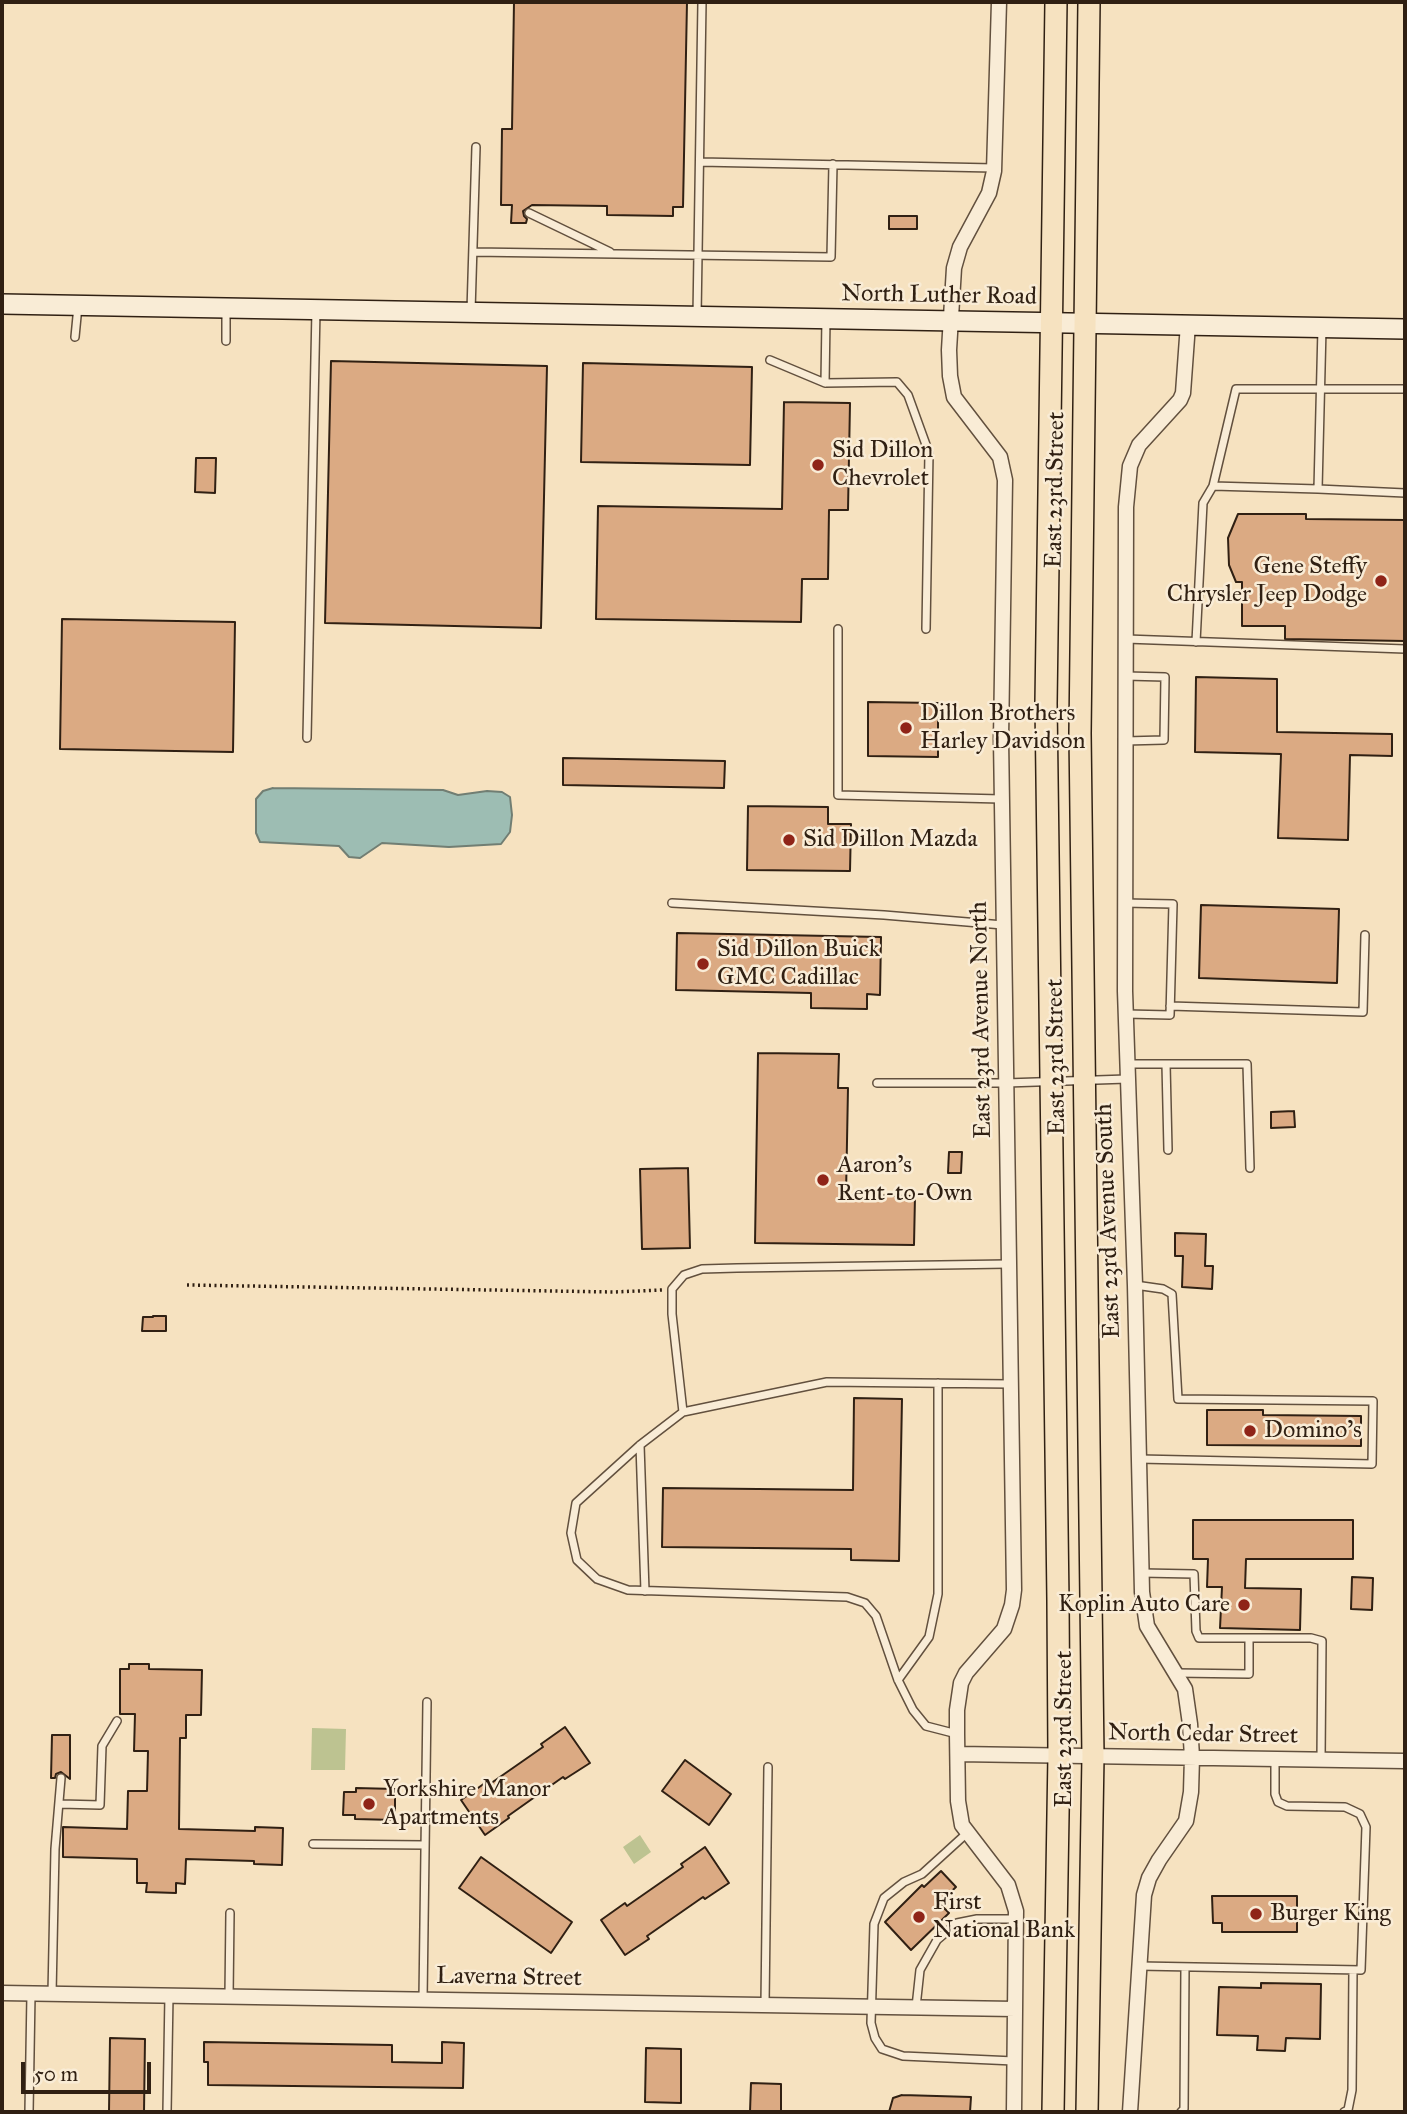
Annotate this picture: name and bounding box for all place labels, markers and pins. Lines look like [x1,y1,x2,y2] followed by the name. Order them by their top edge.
[832,437,933,493] place label: Sid Dillon Chevrolet
[810,457,826,473] marker: Sid Dillon Chevrolet
[1167,553,1367,609] place label: Gene Steffy Chrysler Jeep Dodge
[1373,573,1389,589] marker: Gene Steffy Chrysler Jeep Dodge
[920,700,1085,756] place label: Dillon Brothers Harley Davidson
[898,720,914,736] marker: Dillon Brothers Harley Davidson
[803,826,978,854] place label: Sid Dillon Mazda
[781,832,797,848] marker: Sid Dillon Mazda
[717,936,880,992] place label: Sid Dillon Buick GMC Cadillac
[695,956,711,972] marker: Sid Dillon Buick GMC Cadillac
[837,1152,973,1208] place label: Aaron's Rent-to-Own
[815,1172,831,1188] marker: Aaron's Rent-to-Own
[1264,1417,1362,1445] place label: Domino's
[1242,1423,1258,1439] marker: Domino's
[1058,1591,1230,1619] place label: Koplin Auto Care
[1236,1597,1252,1613] marker: Koplin Auto Care
[383,1776,550,1832] place label: Yorkshire Manor Apartments
[361,1796,377,1812] marker: Yorkshire Manor Apartments
[933,1889,1075,1945] place label: First National Bank
[1270,1900,1391,1928] place label: Burger King
[1248,1906,1264,1922] marker: Burger King
[911,1909,927,1925] marker: First National Bank

